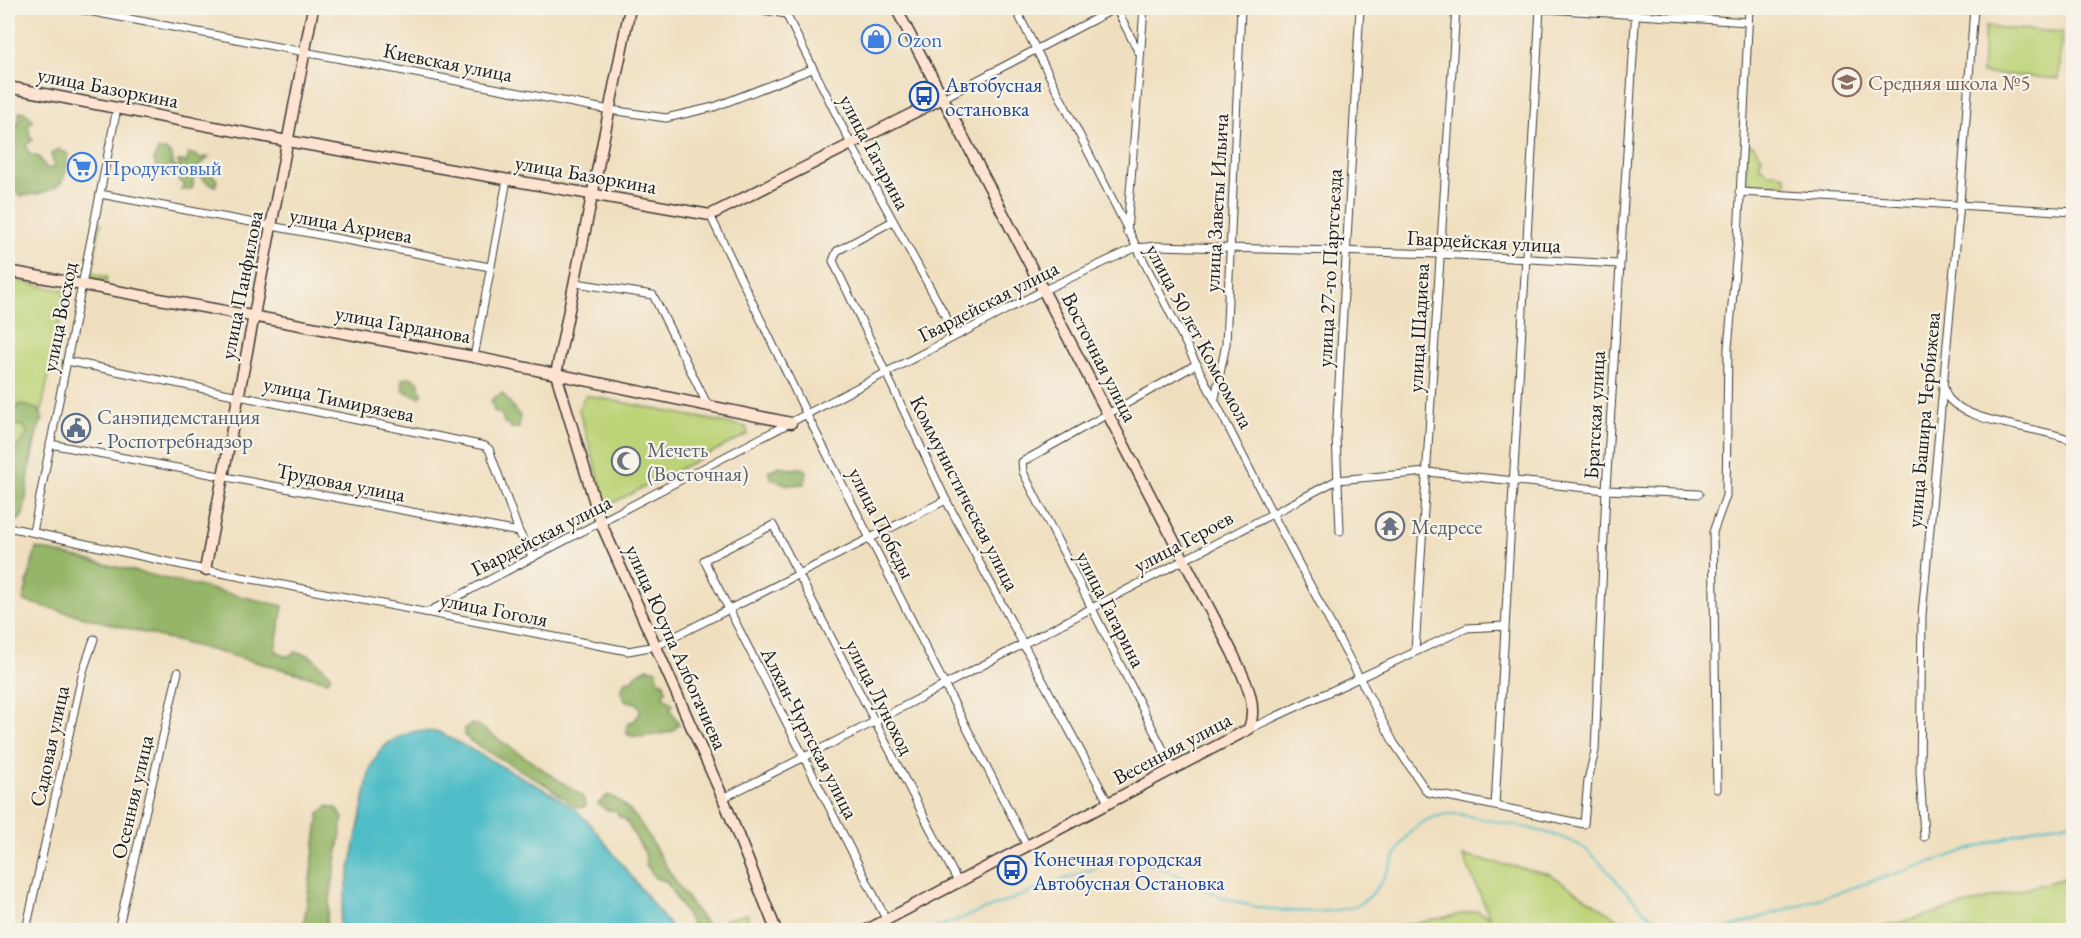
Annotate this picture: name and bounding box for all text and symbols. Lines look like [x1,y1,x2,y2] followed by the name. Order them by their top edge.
[860,23,892,55] shop icon: Ozon
[897,26,942,53] place label: Ozon
[381,36,515,88] street label: Киевская улица
[35,60,182,114] street label: улица Базоркина
[1831,66,1863,98] school or university icon: Средняя школа №5
[1868,69,2030,96] place label: Средняя школа №5
[944,71,1042,122] place label: Автобусная остановка
[908,80,940,112] bus stop icon: Автобусная остановка
[833,89,917,215] street label: улица Гагарина
[1198,112,1234,293] street label: улица Заветы Ильича
[513,148,660,200] street label: улица Базоркина
[66,151,98,183] supermarket icon: Продуктовый
[103,154,222,181] place label: Продуктовый
[1310,167,1348,368] street label: улица 27-го Партсъезда
[287,201,415,249] street label: улица Ахриева
[213,208,269,362] street label: улица Панфилова
[1406,223,1562,259] street label: Гвардейская улица
[1140,239,1260,433] street label: улица 50 лет Комсомола
[913,254,1063,348] street label: Гвардейская улица
[35,259,83,375] street label: улица Восход
[1401,262,1435,393] street label: улица Шадиева
[1056,288,1144,427] street label: Восточная улица
[333,299,473,349] street label: улица Гарданова
[1900,310,1946,529] street label: улица Башира Чербижева
[1577,349,1611,480] street label: Братская улица
[261,370,418,428] street label: улица Тимирязева
[904,391,1026,596] street label: Коммунистическая улица
[97,403,260,454] place label: Санэпидемстанция - Роспотребнадзор
[60,412,92,444] public building icon: Санэпидемстанция - Роспотребнадзор
[647,436,749,487] place label: Мечеть (Восточная)
[610,445,642,477] mosque icon: Мечеть (Восточная)
[274,456,408,508] street label: Трудовая улица
[842,463,922,583] street label: улица Победы
[466,488,616,582] street label: Гвардейская улица
[1129,504,1237,578] street label: улица Героев
[1374,510,1406,542] temple icon: Медресе
[1411,513,1482,540] place label: Медресе
[620,540,735,754] street label: улица Юсупа Албогачиева
[1070,546,1152,672] street label: улица Гагарина
[438,585,550,633] street label: улица Гоголя
[839,635,921,760] street label: улица Луноход
[755,642,865,824] street label: Алхан-Чуртская улица
[23,682,75,809] street label: Садовая улица
[1108,705,1237,791] street label: Весенняя улица
[105,732,159,862] street label: Осенняя улица
[1032,845,1225,896] place label: Конечная городская Автобусная Остановка
[996,854,1028,886] bus stop icon: Конечная городская Автобусная Остановка

